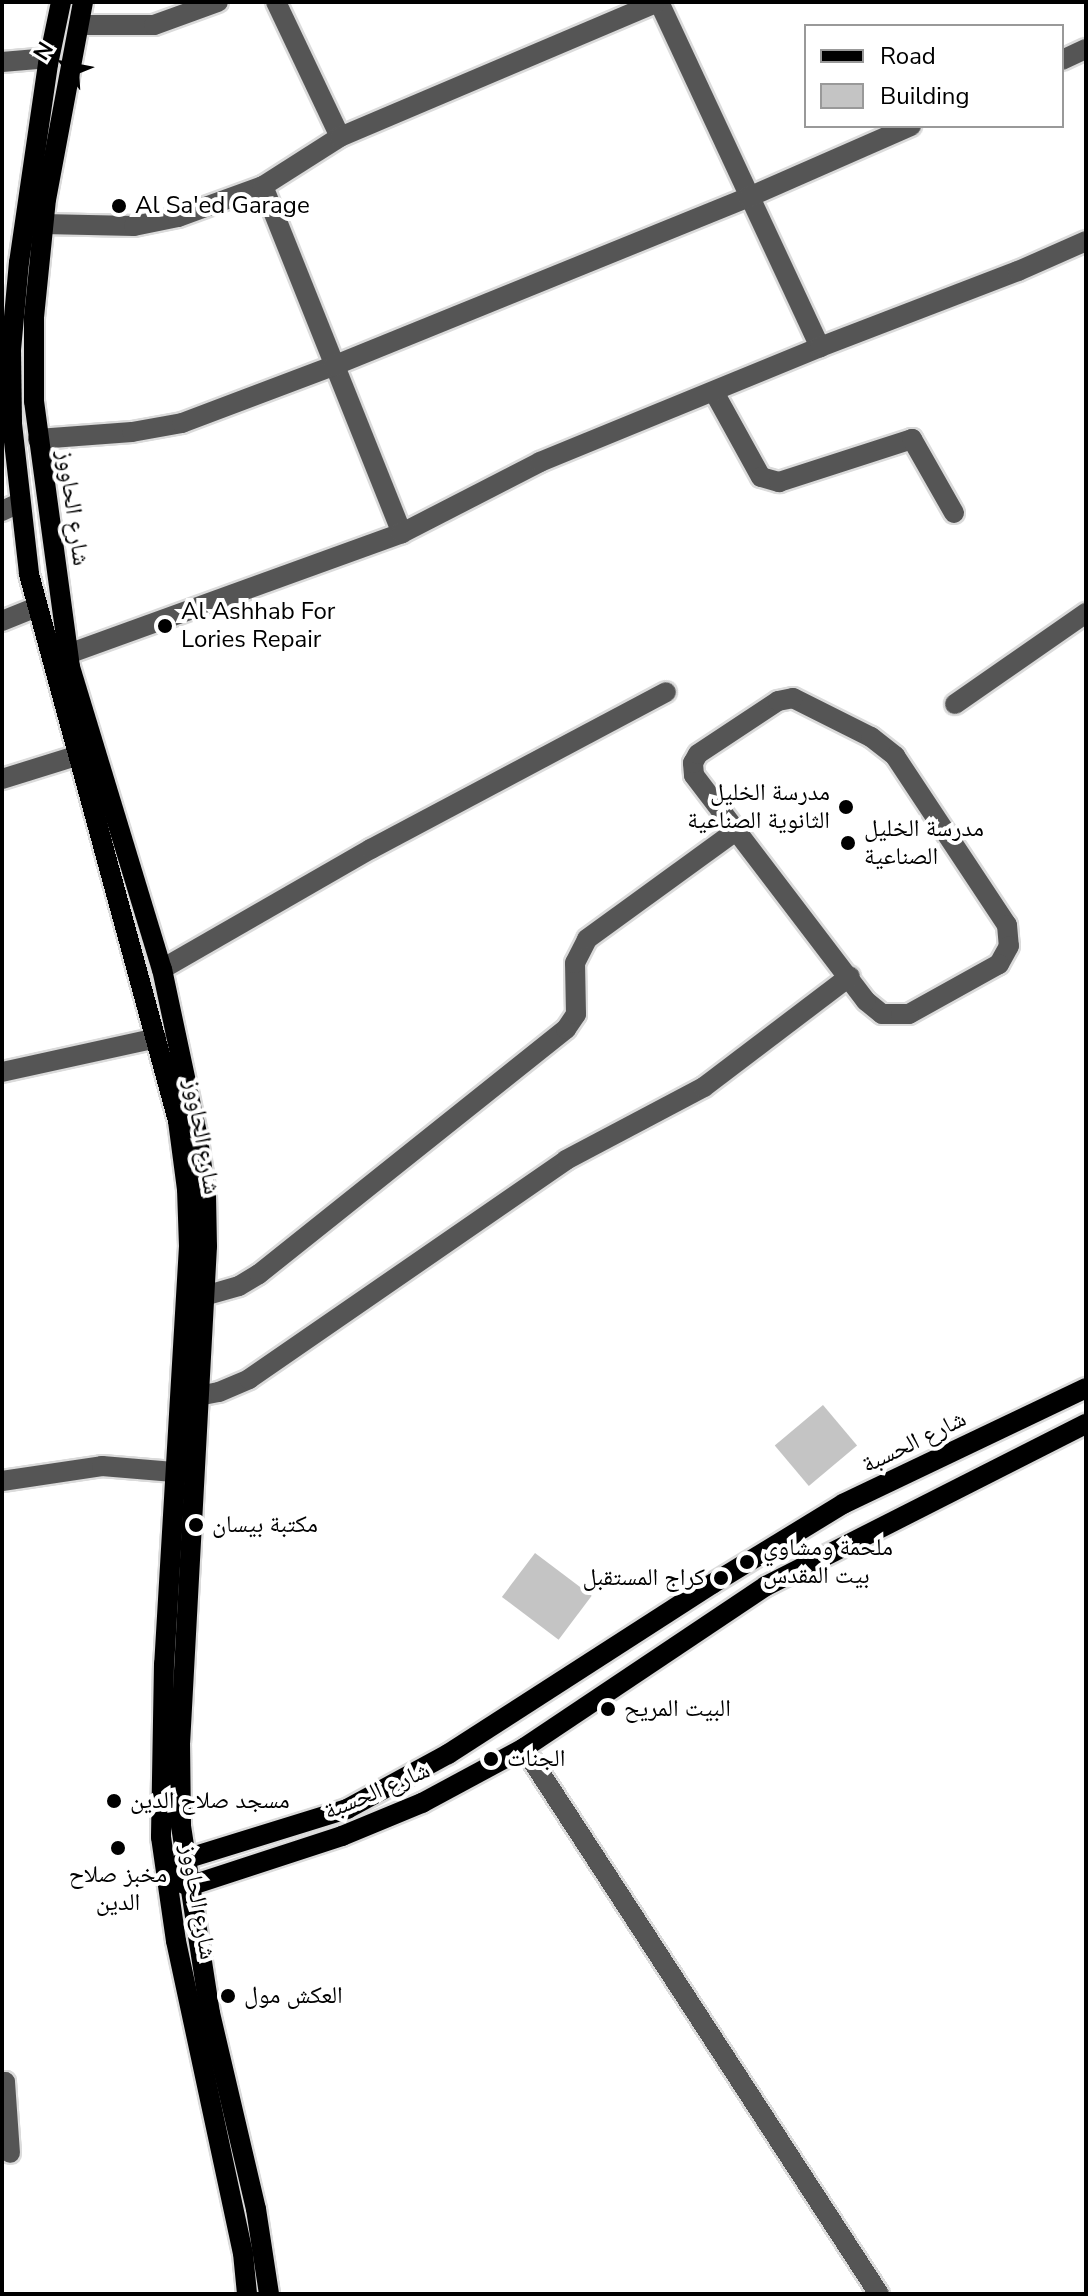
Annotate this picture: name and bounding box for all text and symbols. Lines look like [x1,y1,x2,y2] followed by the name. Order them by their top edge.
[24,24,104,104] north arrow
[804,24,1064,128] legend
[27,36,61,66] text: N
[880,40,936,72] text: Road
[880,80,970,112] text: Building
[135,192,310,220] place label: Al Sa'ed Garage
[110,197,128,215] marker: Al Sa'ed Garage
[51,448,95,568] street label: شارع الحاووز
[181,598,335,654] place label: Al Ashhab For Lories Repair
[156,617,174,635] marker: Al Ashhab For Lories Repair
[687,779,830,835] place label: مدرسة الخليل الثانوية الصناعية
[837,798,855,816] marker: مدرسة الخليل الثانوية الصناعية
[864,815,984,871] place label: مدرسة الخليل الصناعية
[839,834,857,852] marker: مدرسة الخليل الصناعية
[178,1077,226,1197] street label: شارع الحاووز
[857,1404,971,1480] street label: شارع الحسبة
[212,1511,318,1539] place label: مكتبة بيسان
[187,1516,205,1534] marker: مكتبة بيسان
[763,1534,893,1590] place label: ملحمة ومشاوي بيت المقدس
[738,1553,756,1571] marker: ملحمة ومشاوي بيت المقدس
[582,1564,705,1592] place label: كراج المستقبل
[712,1569,730,1587] marker: كراج المستقبل
[624,1695,731,1723] place label: البيت المريح
[599,1700,617,1718] marker: البيت المريح
[507,1745,565,1773] place label: الجنات
[482,1750,500,1768] marker: الجنات
[320,1756,434,1826] street label: شارع الحسبة
[130,1787,290,1815] place label: مسجد صلاح الدين
[105,1792,123,1810] marker: مسجد صلاح الدين
[109,1839,127,1857] marker: مخبز صلاح الدين
[174,1842,222,1962] street label: شارع الحاووز
[69,1861,167,1917] place label: مخبز صلاح الدين
[244,1982,343,2010] place label: العكش مول
[219,1987,237,2005] marker: العكش مول

